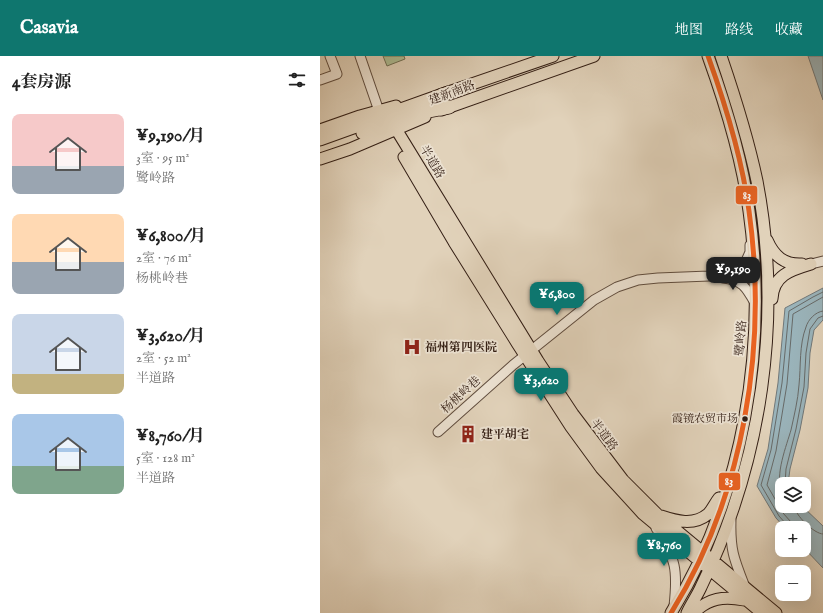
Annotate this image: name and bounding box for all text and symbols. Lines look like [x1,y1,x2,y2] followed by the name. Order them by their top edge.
[20,16,78,40] text: Casavia
[675,21,703,39] text: 地图
[725,21,753,39] text: 路线
[775,21,803,39] text: 收藏
[286,69,308,91] icon: filters
[12,72,71,93] text: 4套房源
[427,77,477,109] street label: 建新南路
[136,126,205,147] text: ¥9,190/月
[44,130,92,178] icon: home
[416,143,448,181] street label: 半道路
[136,150,189,167] text: 3室 · 95 m²
[136,170,175,187] text: 鹭岭路
[735,185,758,205] line badge: 83
[743,189,751,203] text: 83
[136,226,206,247] text: ¥6,800/月
[44,230,92,278] icon: home
[136,250,192,267] text: 2室 · 76 m²
[700,257,766,291] pin: ¥9,190
[715,261,751,278] text: ¥9,190
[136,270,188,287] text: 杨桃岭巷
[524,282,590,316] pin: ¥6,800
[539,286,575,303] text: ¥6,800
[732,320,750,356] street label: 鹭岭路
[136,326,206,347] text: ¥3,620/月
[44,330,92,378] icon: home
[402,337,422,357] hospital icon: 福州第四医院
[425,340,497,355] place label: 福州第四医院
[136,350,191,367] text: 2室 · 52 m²
[508,368,574,402] pin: ¥3,620
[136,370,175,387] text: 半道路
[523,372,559,389] text: ¥3,620
[438,373,484,417] street label: 杨桃岭巷
[672,412,738,426] place label: 霞镜农贸市场
[740,414,750,424] marker: 霞镜农贸市场
[587,416,621,454] street label: 半道路
[458,424,478,444] building icon: 建平胡宅
[136,426,205,447] text: ¥8,760/月
[481,427,529,442] place label: 建平胡宅
[44,430,92,478] icon: home
[136,450,195,467] text: 5室 · 128 m²
[136,470,175,487] text: 半道路
[718,472,741,491] line badge: 83
[725,475,733,489] text: 83
[775,477,811,601] map controls
[775,477,811,513] button: layers
[775,521,811,557] button: +
[631,533,697,567] pin: ¥8,760
[646,537,682,554] text: ¥8,760
[775,565,811,601] button: −

